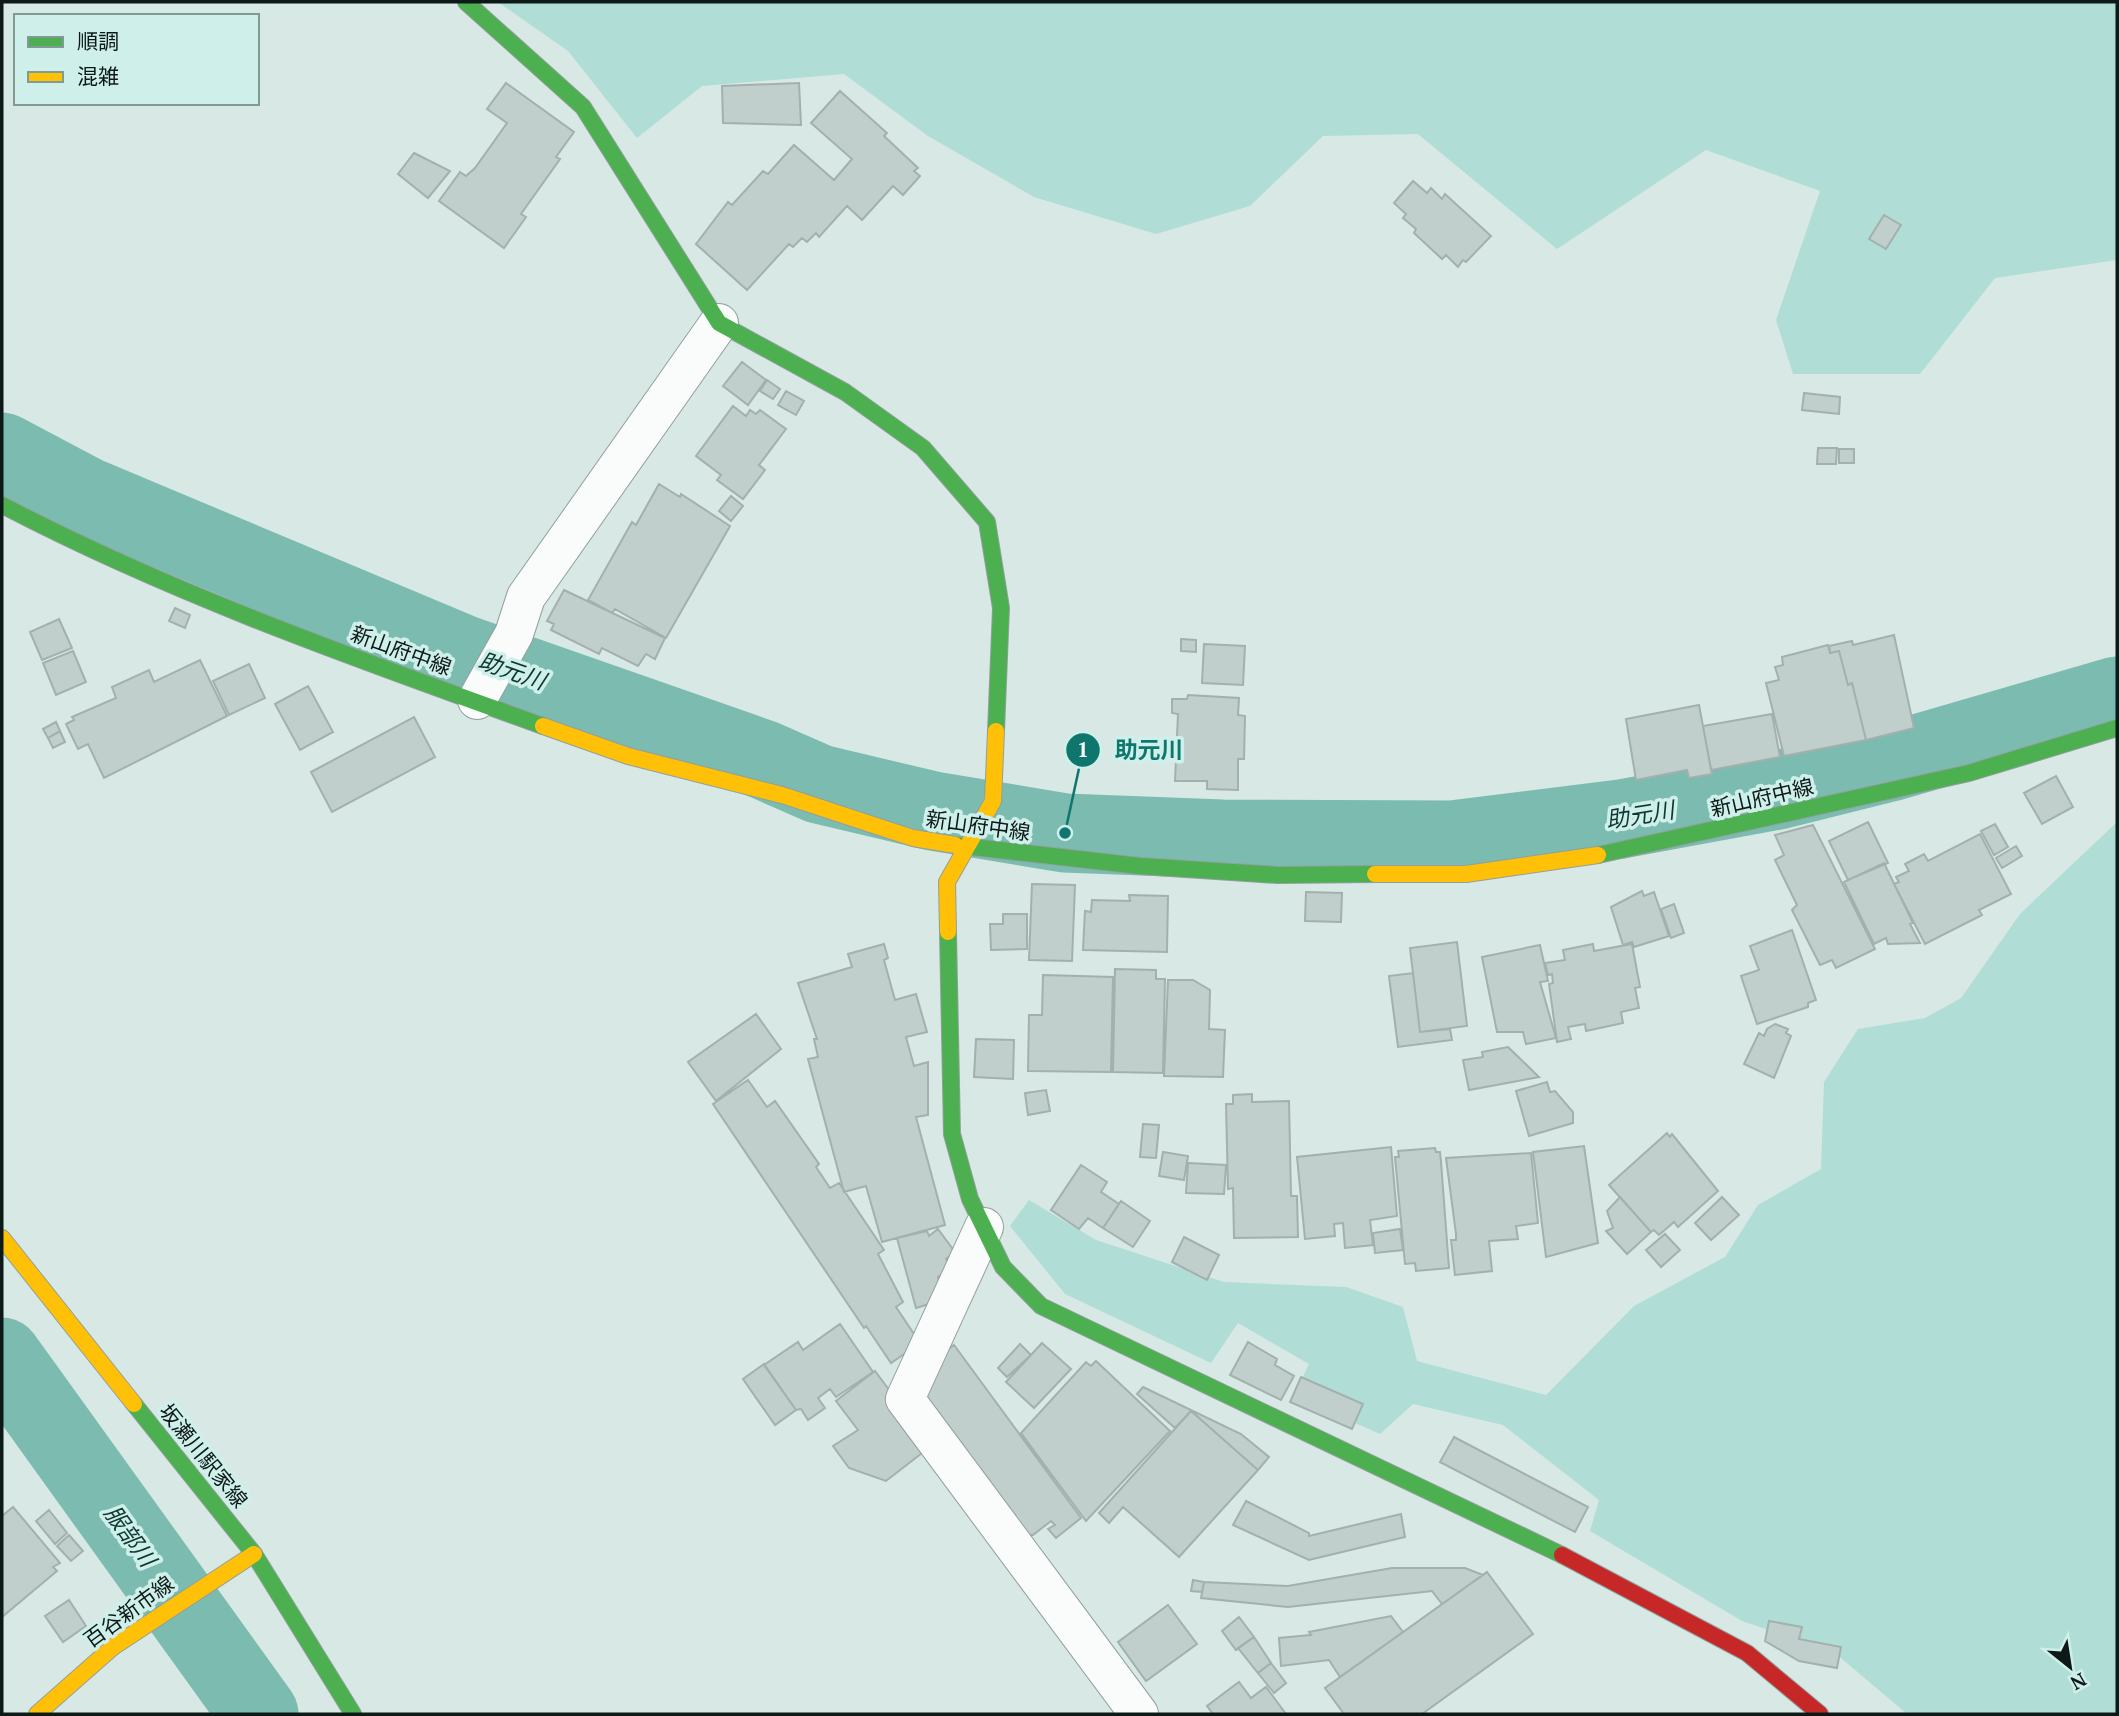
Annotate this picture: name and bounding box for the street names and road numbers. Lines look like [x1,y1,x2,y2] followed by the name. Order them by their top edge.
[347,619,455,681] street label: 新山府中線
[1707,772,1816,822] street label: 新山府中線
[924,804,1032,846] street label: 新山府中線
[153,1398,254,1513] street label: 坂瀬川駅家線
[78,1569,179,1653] street label: 百谷新市線

